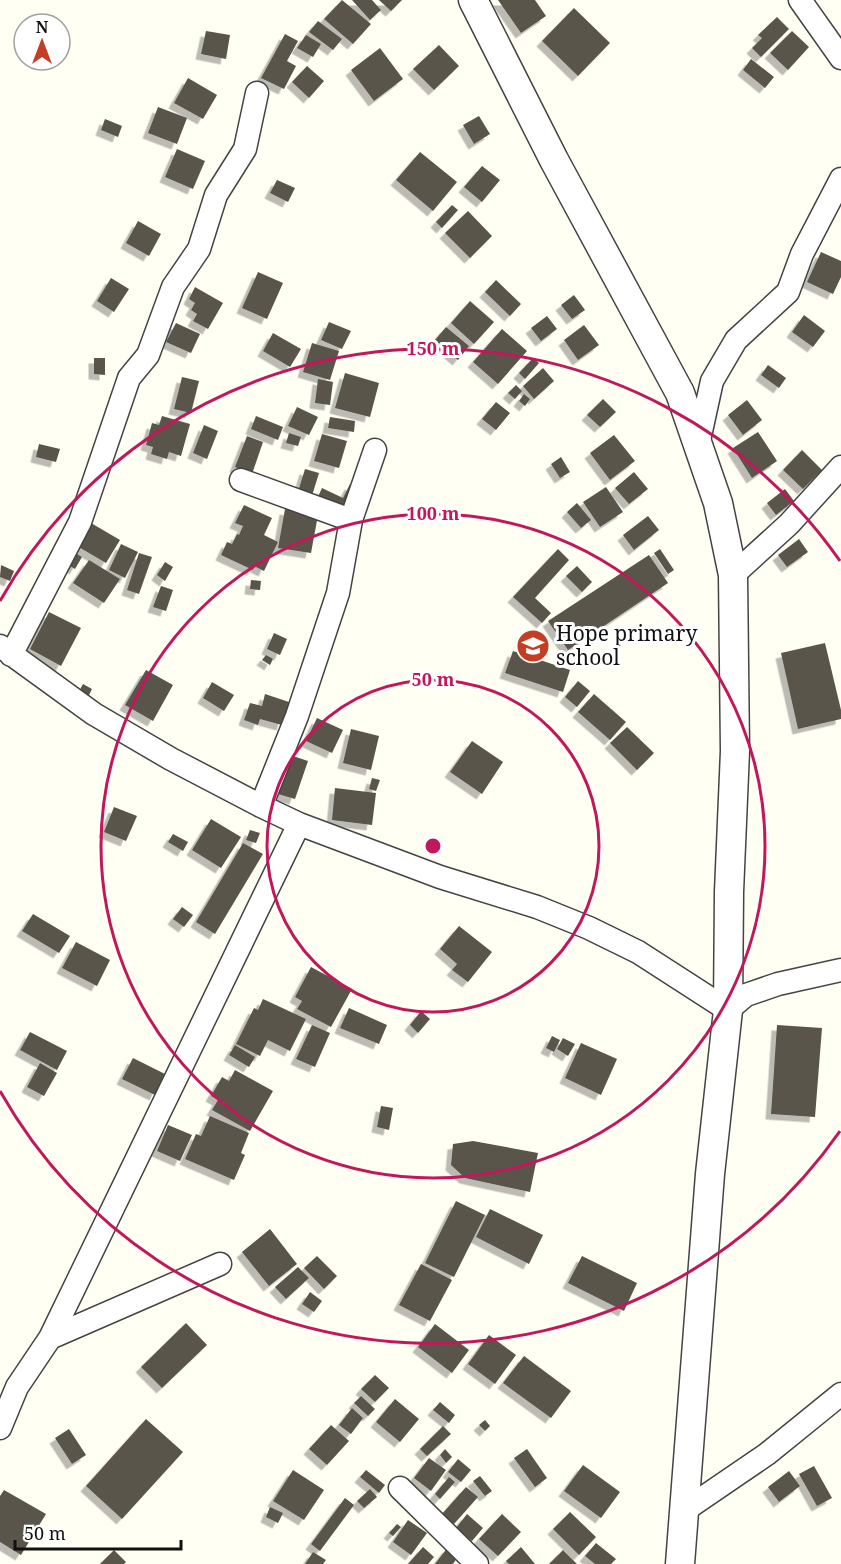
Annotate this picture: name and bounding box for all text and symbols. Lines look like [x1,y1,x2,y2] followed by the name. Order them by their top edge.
[12,12,72,72] north arrow
[36,16,49,38] text: N
[407,336,460,360] text: 150 m
[407,501,460,525] text: 100 m
[556,619,697,671] place label: Hope primary school
[515,628,551,664] school or university icon: Hope primary school
[412,667,455,691] text: 50 m
[423,836,443,856] centre of rings
[15,1513,182,1551] scale bar
[24,1521,66,1545] text: 50 m

